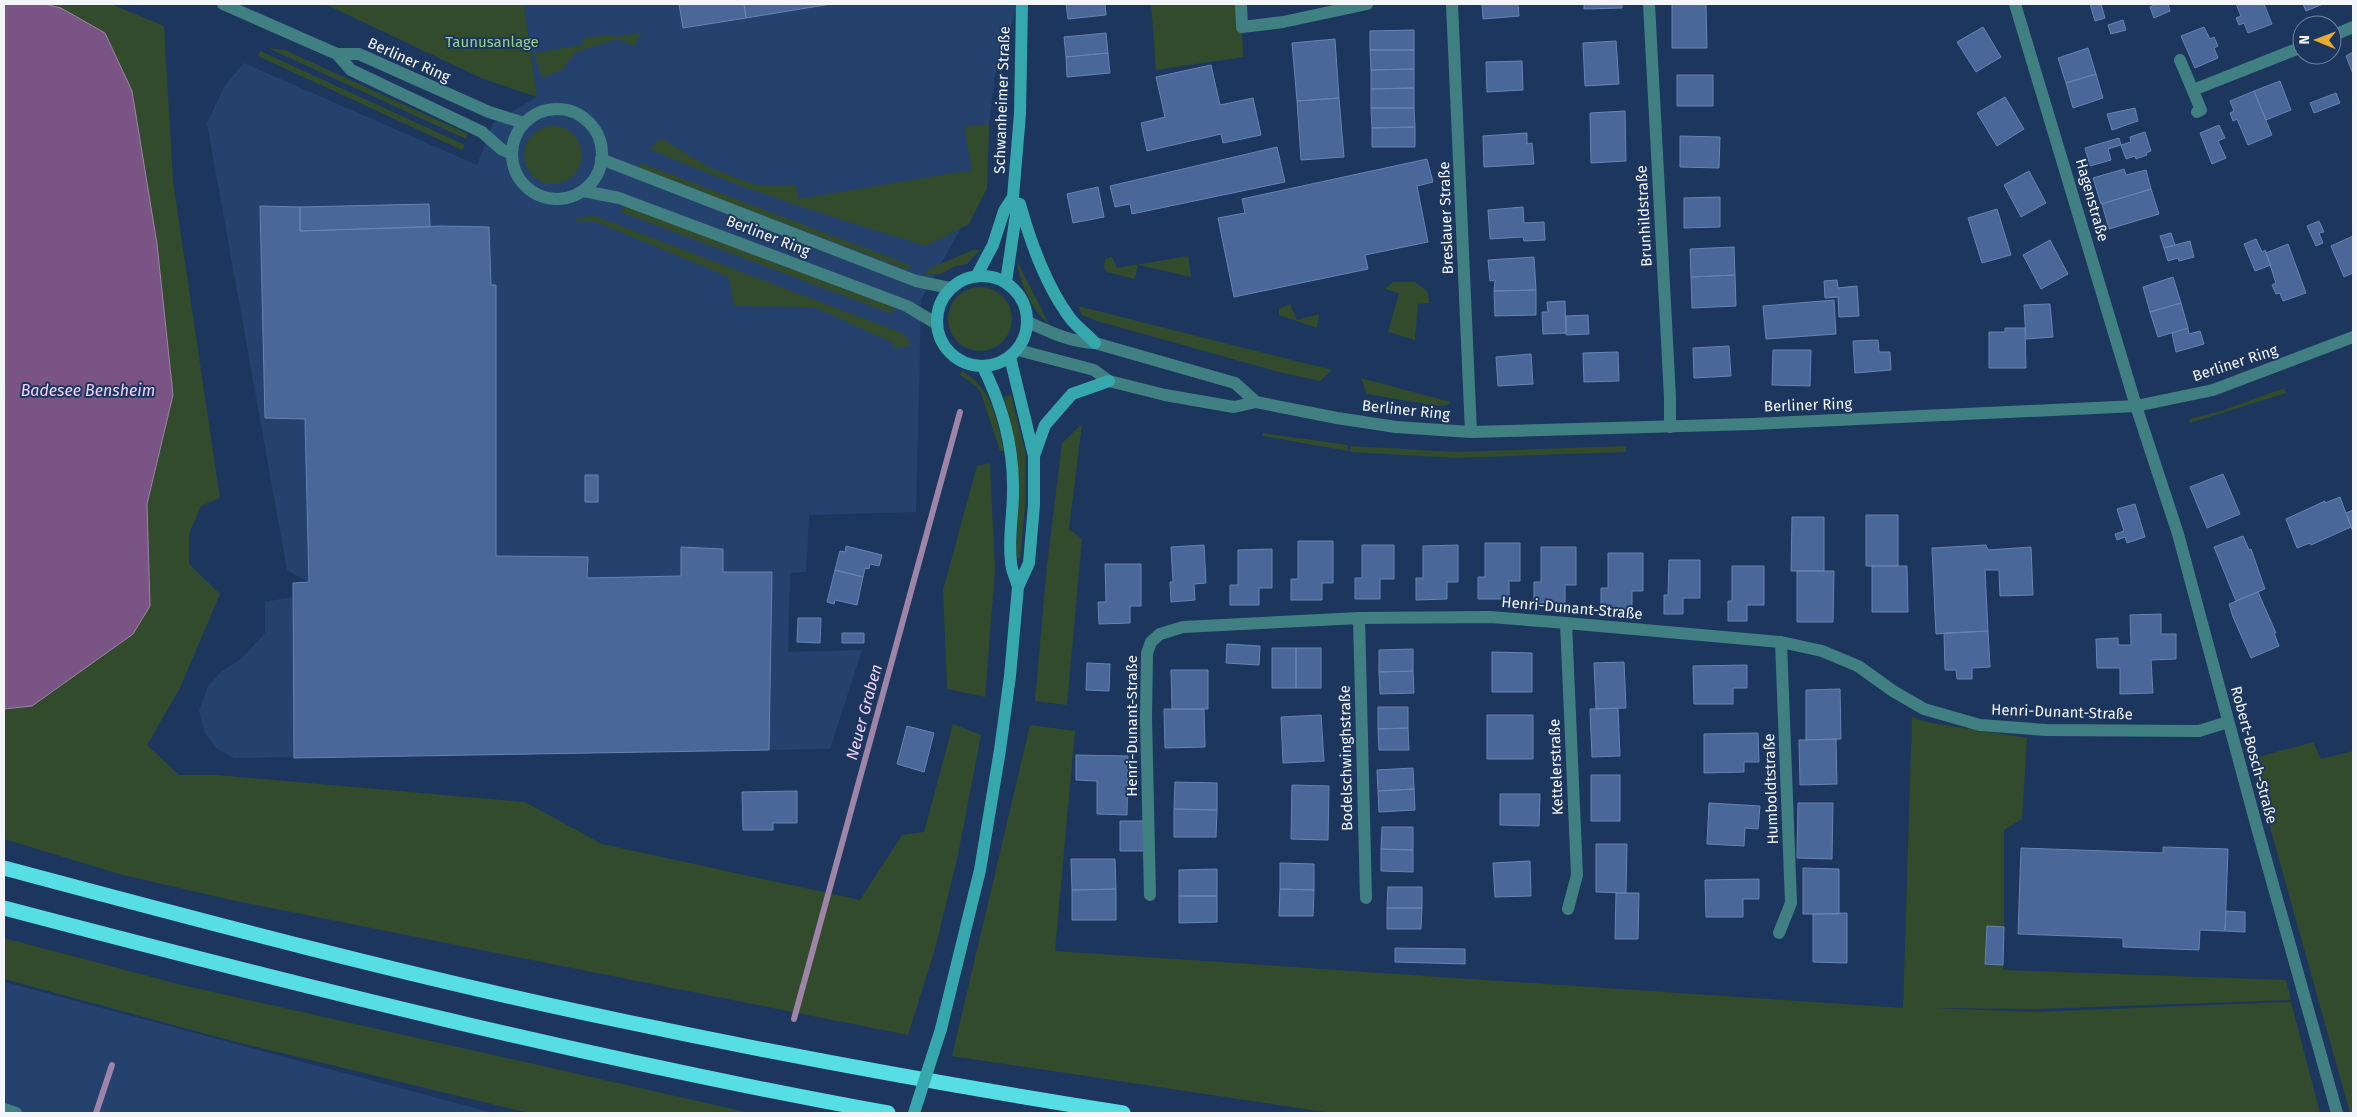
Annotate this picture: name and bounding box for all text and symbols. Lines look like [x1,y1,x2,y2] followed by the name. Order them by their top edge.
[2292,15,2342,65] north arrow
[990,26,1014,174] street label: Schwanheimer Straße
[445,33,539,51] park label: Taunusanlage
[365,34,453,86] street label: Berliner Ring
[2296,35,2313,45] text: N
[2072,156,2112,244] street label: Hagenstraße
[1435,161,1457,275] street label: Breslauer Straße
[1632,165,1656,267] street label: Brunhildstraße
[724,212,813,260] street label: Berliner Ring
[2190,341,2280,385] street label: Berliner Ring
[21,381,155,400] water label: Badesee Bensheim
[1764,394,1853,416] street label: Berliner Ring
[1361,396,1451,424] street label: Berliner Ring
[1501,593,1643,623] street label: Henri-Dunant-Straße
[1123,655,1141,797] street label: Henri-Dunant-Straße
[842,662,886,762] water label: Neuer Graben
[2227,684,2281,826] street label: Robert-Bosch-Straße
[1336,685,1356,831] street label: Bodelschwinghstraße
[1991,701,2133,723] street label: Henri-Dunant-Straße
[1545,718,1567,816] street label: Kettelerstraße
[1760,733,1782,845] street label: Humboldtstraße

